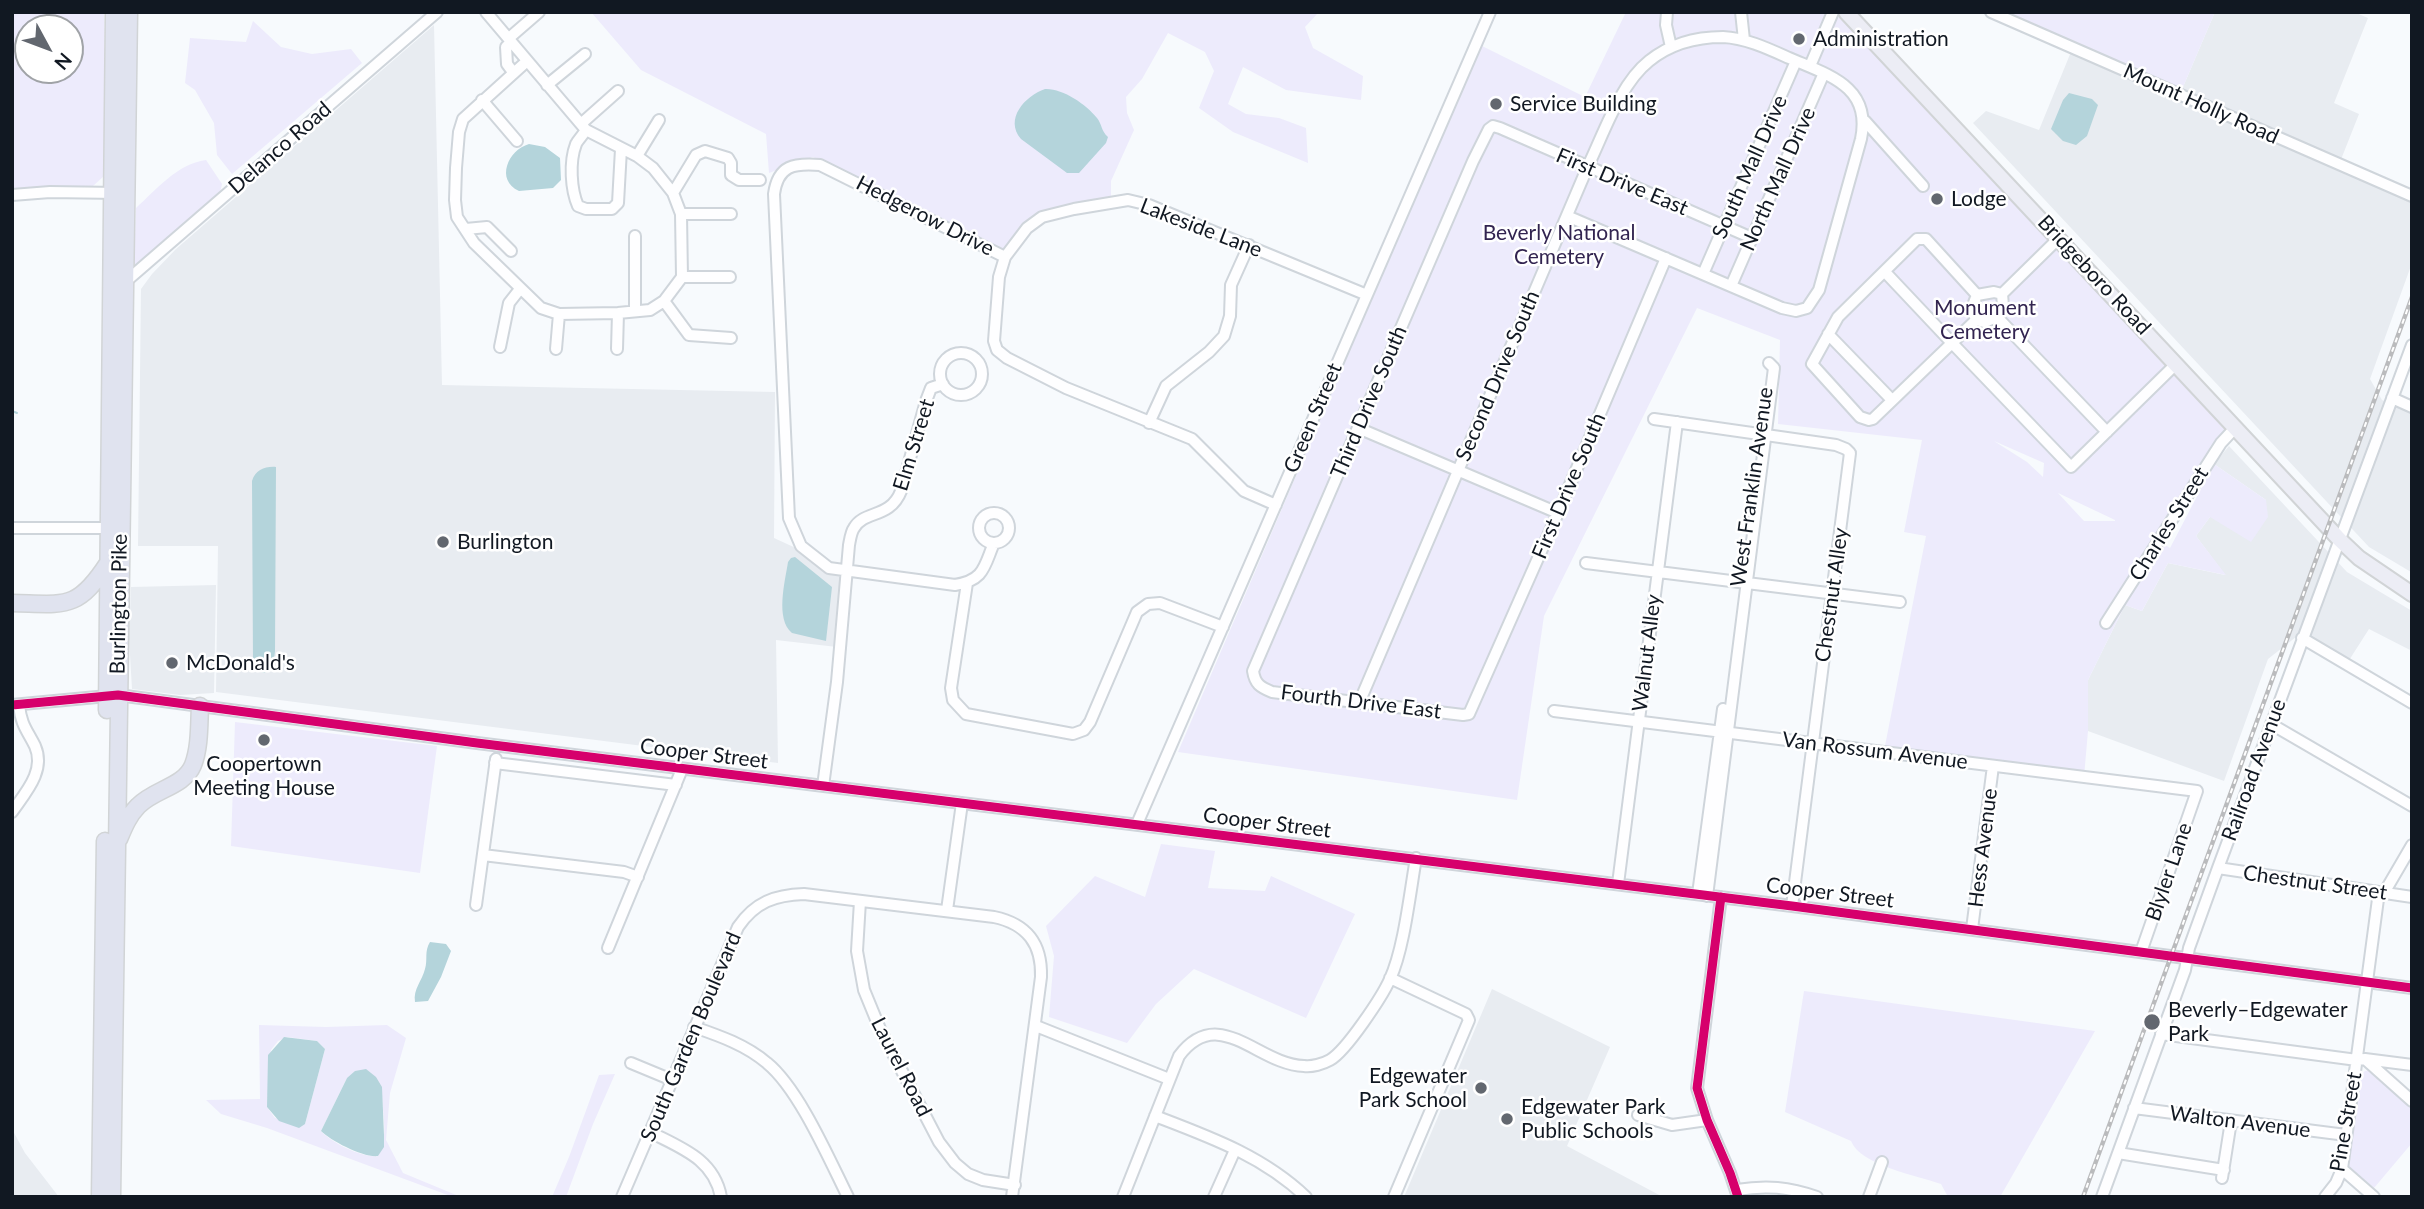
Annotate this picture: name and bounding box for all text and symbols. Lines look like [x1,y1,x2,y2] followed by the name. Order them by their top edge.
[14,14,84,84] north arrow
[1813,26,1949,52] place label: Administration
[1791,31,1807,47] marker: Administration
[50,49,77,75] text: N
[2119,58,2283,150] street label: Mount Holly Road
[1510,91,1657,117] place label: Service Building
[1707,91,1793,243] street label: South Mall Drive
[1488,96,1504,112] marker: Service Building
[224,97,336,199] street label: Delanco Road
[1735,103,1821,255] street label: North Mall Drive
[1552,143,1692,221] street label: First Drive East
[852,170,998,262] street label: Hedgerow Drive
[1951,186,2007,212] place label: Lodge
[1929,191,1945,207] marker: Lodge
[1136,193,1266,263] street label: Lakeside Lane
[2032,210,2156,340] street label: Bridgeboro Road
[1483,220,1635,270] park label: Beverly National Cemetery
[1451,287,1545,465] street label: Second Drive South
[1934,295,2036,345] park label: Monument Cemetery
[1326,322,1412,482] street label: Third Drive South
[1279,359,1347,477] street label: Green Street
[1725,385,1779,589] street label: West Franklin Avenue
[888,396,940,494] street label: Elm Street
[1527,409,1611,563] street label: First Drive South
[2124,462,2214,586] street label: Charles Street
[1810,526,1854,664] street label: Chestnut Alley
[457,529,553,555] place label: Burlington
[105,534,133,674] street label: Burlington Pike
[435,534,451,550] marker: Burlington
[1627,593,1667,713] street label: Walnut Alley
[186,650,295,676] place label: McDonald's
[164,655,180,671] marker: McDonald's
[1279,680,1443,724] street label: Fourth Drive East
[2217,695,2291,845] street label: Railroad Avenue
[1781,727,1969,775] street label: Van Rossum Avenue
[256,732,272,748] marker: Coopertown Meeting House
[639,734,769,774] street label: Cooper Street
[193,751,335,801] place label: Coopertown Meeting House
[1963,787,2003,909] street label: Hess Avenue
[1202,803,1332,843] street label: Cooper Street
[2140,820,2198,924] street label: Blyler Lane
[2241,860,2389,906] street label: Chestnut Street
[1765,873,1895,913] street label: Cooper Street
[635,928,747,1146] street label: South Garden Boulevard
[2168,997,2348,1047] place label: Beverly–Edgewater Park
[2142,1012,2162,1032] marker: Beverly–Edgewater Park
[865,1013,937,1121] street label: Laurel Road
[1359,1063,1467,1113] place label: Edgewater Park School
[2325,1070,2367,1174] street label: Pine Street
[1473,1080,1489,1096] marker: Edgewater Park School
[1521,1094,1665,1144] place label: Edgewater Park Public Schools
[2168,1101,2312,1143] street label: Walton Avenue
[1499,1111,1515,1127] marker: Edgewater Park Public Schools

